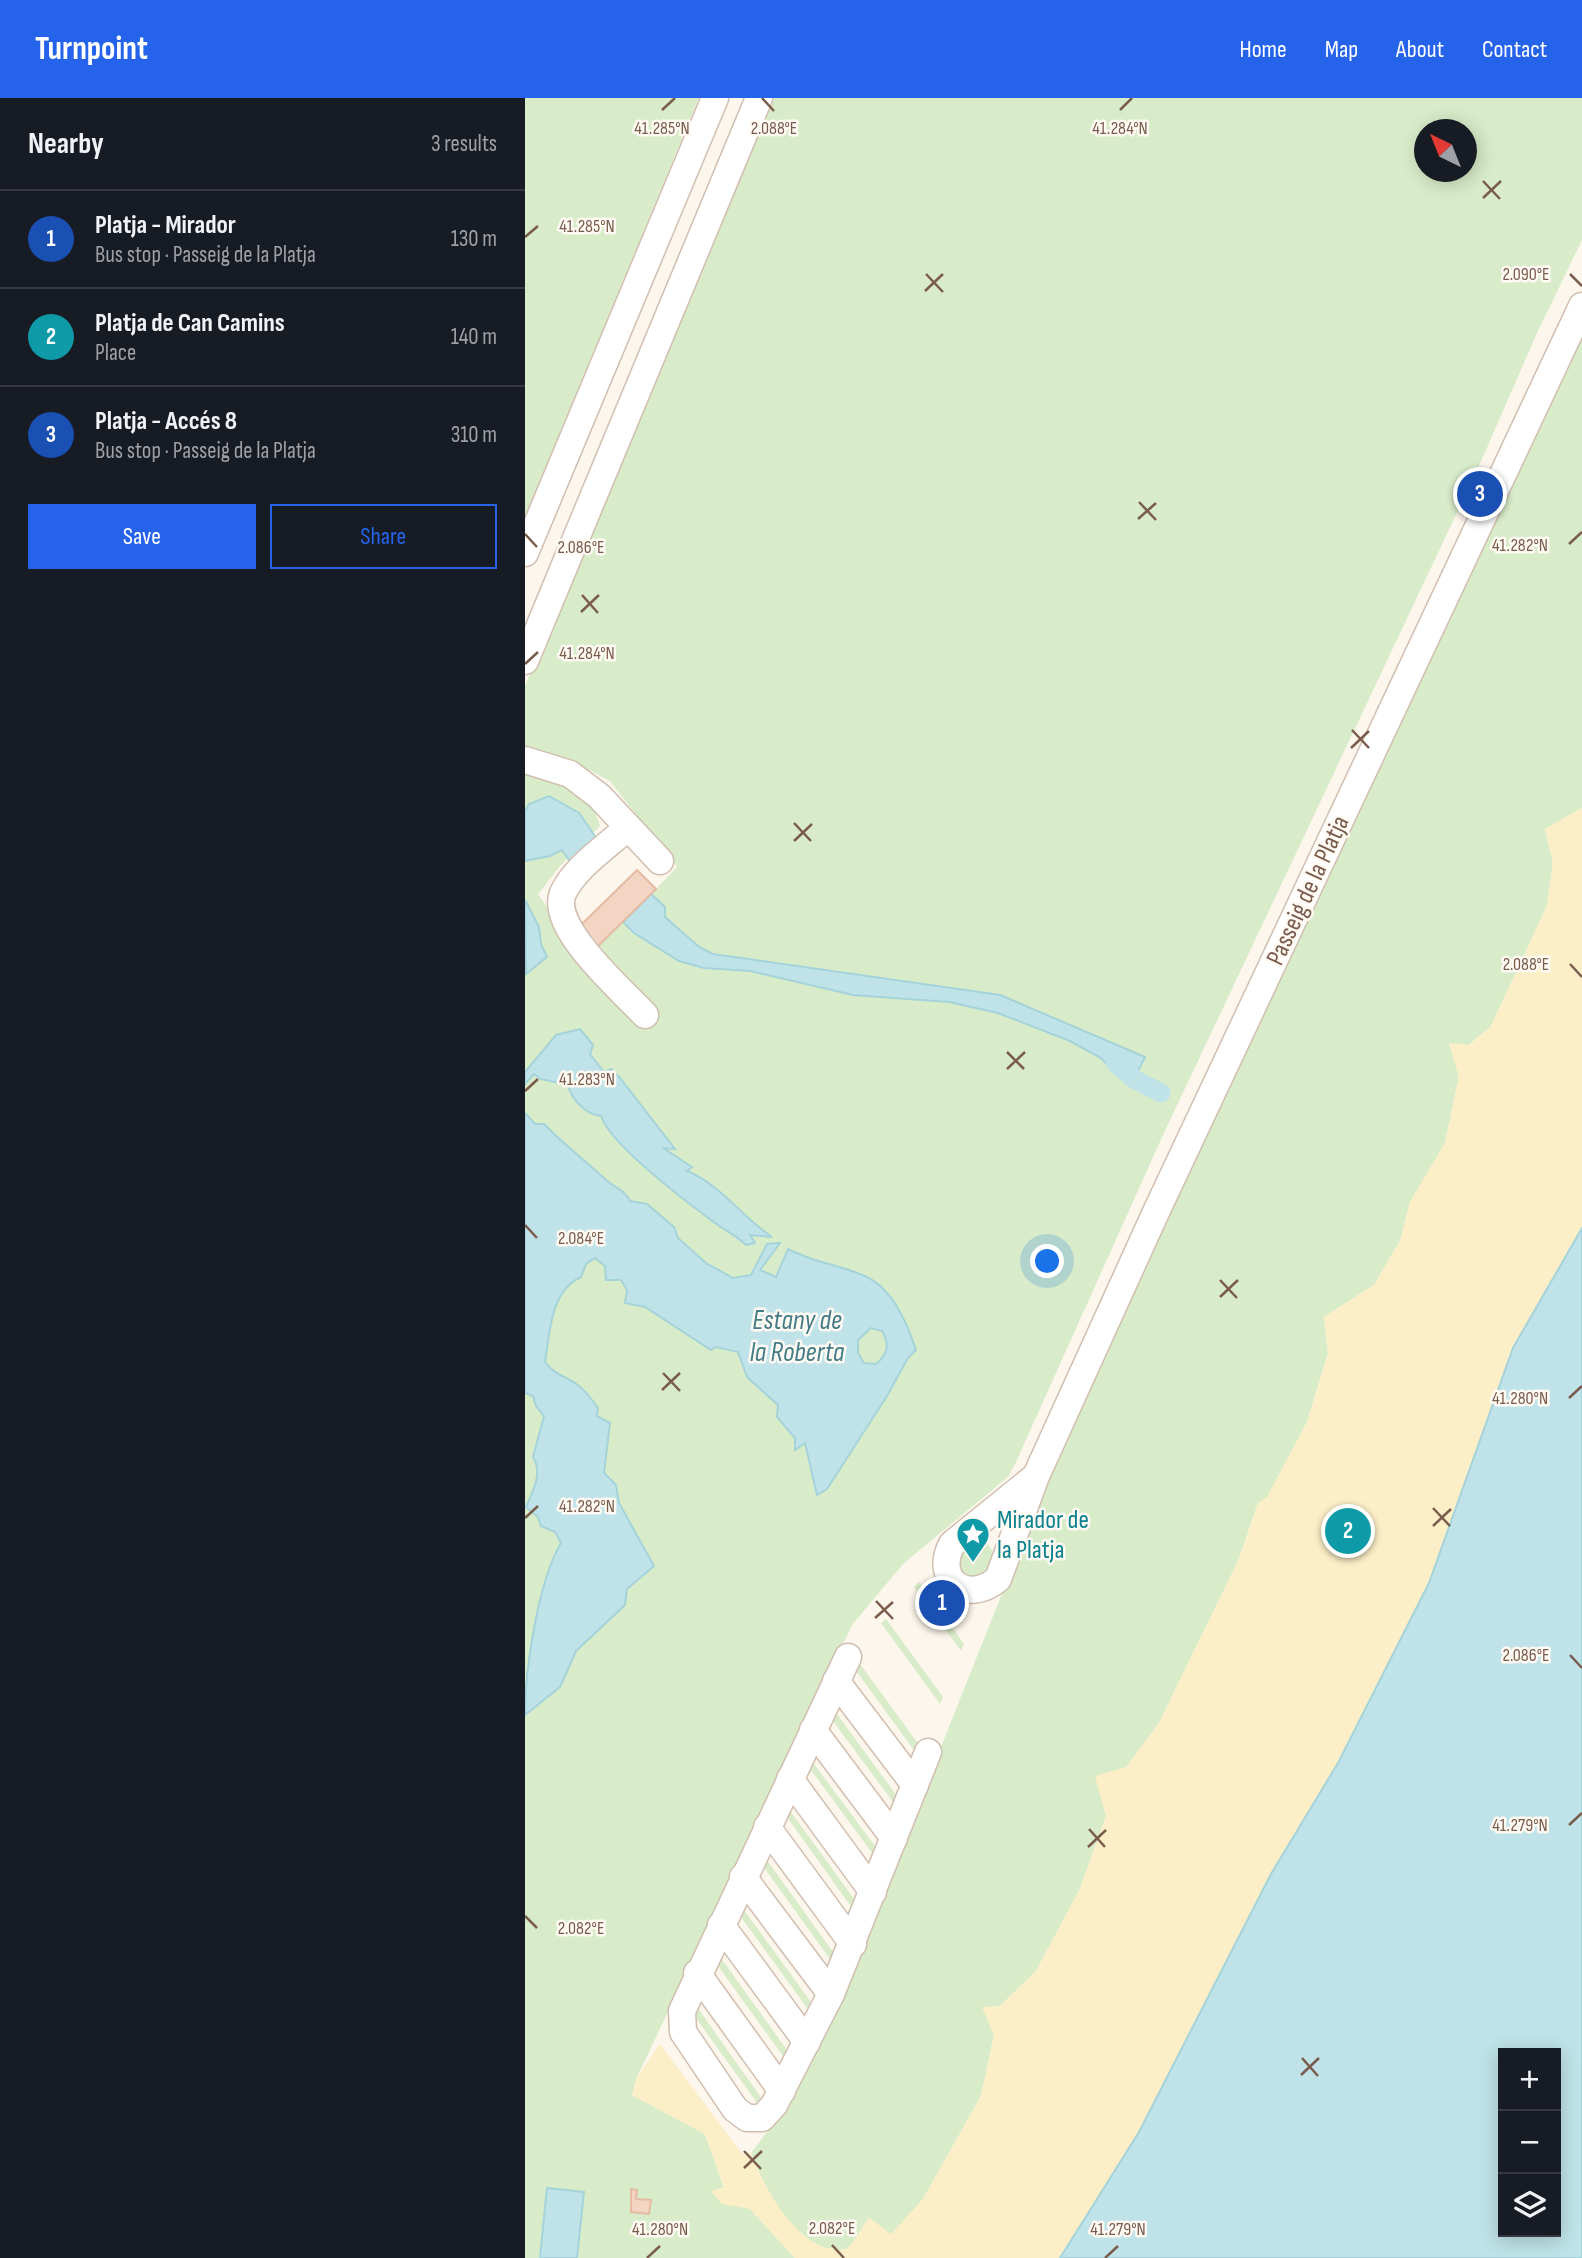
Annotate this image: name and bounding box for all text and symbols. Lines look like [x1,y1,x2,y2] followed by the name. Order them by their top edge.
[35,29,148,69] text: Turnpoint
[1239,35,1287,64] text: Home
[1325,35,1358,64] text: Map
[1396,35,1444,64] text: About
[1482,35,1547,64] text: Contact
[634,118,690,139] text: 41.285°N
[751,118,797,139] text: 2.088°E
[1092,118,1148,139] text: 41.284°N
[1414,119,1477,182] north arrow
[28,126,104,162] text: Nearby
[431,130,497,158] text: 3 results
[95,210,236,241] text: Platja - Mirador
[559,216,615,237] text: 41.285°N
[46,225,56,253] text: 1
[451,225,497,253] text: 130 m
[95,241,316,269] text: Bus stop · Passeig de la Platja
[1502,264,1550,285] text: 2.090°E
[95,308,285,339] text: Platja de Can Camins
[46,323,56,351] text: 2
[451,323,497,351] text: 140 m
[95,339,136,367] text: Place
[95,406,237,437] text: Platja - Accés 8
[46,421,56,449] text: 3
[451,421,497,449] text: 310 m
[95,437,316,465] text: Bus stop · Passeig de la Platja
[1457,468,1503,520] pin: 3
[28,504,256,569] button: Save
[270,504,497,569] button: Share
[1492,535,1548,556] text: 41.282°N
[558,537,604,558] text: 2.086°E
[559,643,615,664] text: 41.284°N
[1260,811,1357,970] street label: Passeig de la Platja
[1503,954,1549,975] text: 2.088°E
[559,1069,615,1090] text: 41.283°N
[558,1228,604,1249] text: 2.084°E
[1030,1244,1064,1278] your location
[750,1304,845,1369] water label: Estany de la Roberta
[1492,1388,1548,1409] text: 41.280°N
[559,1496,615,1517] text: 41.282°N
[997,1505,1089,1566] place label: Mirador de la Platja
[1325,1505,1371,1557] pin: 2
[954,1515,992,1564] place icon: Mirador de la Platja
[919,1577,965,1629] pin: 1
[1503,1645,1549,1666] text: 2.086°E
[1492,1815,1548,1836] text: 41.279°N
[558,1918,604,1939] text: 2.082°E
[1498,2048,1561,2237] map controls
[1498,2048,1561,2111] button: +
[1498,2111,1561,2174] button: −
[1498,2174,1561,2237] button: layers
[809,2218,855,2239] text: 2.082°E
[632,2219,688,2240] text: 41.280°N
[1090,2219,1146,2240] text: 41.279°N

